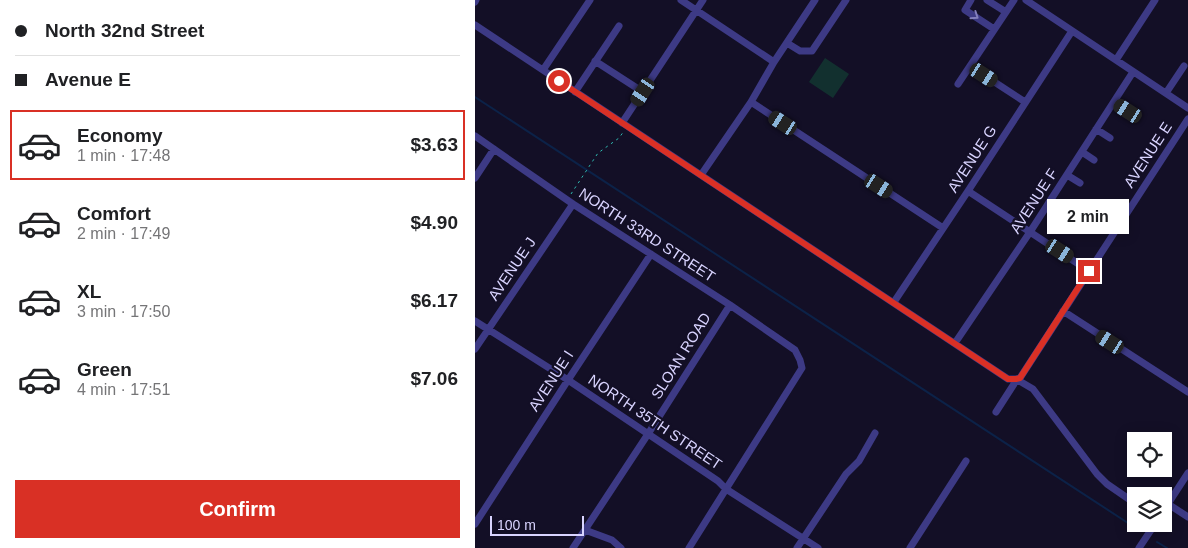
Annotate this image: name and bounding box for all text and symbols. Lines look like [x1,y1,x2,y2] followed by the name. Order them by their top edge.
[969,10,978,19] one-way arrow
[45,20,204,41] text: North 32nd Street
[967,61,1000,89] car
[45,69,131,90] text: Avenue E
[548,70,570,92] route start
[628,75,657,109] car
[1111,97,1144,125] car
[766,109,799,137] car
[1120,119,1175,191] street label: AVENUE E
[944,122,1000,195] street label: AVENUE G
[17,123,62,168] icon: car
[77,125,163,146] text: Economy
[410,134,458,155] text: $3.63
[77,147,170,164] text: 1 min · 17:48
[1006,165,1061,236] street label: AVENUE F
[862,172,895,200] car
[576,184,719,285] street label: NORTH 33RD STREET
[1048,198,1130,234] callout: 2 min
[17,201,62,246] icon: car
[77,203,151,224] text: Comfort
[1067,208,1109,225] text: 2 min
[410,212,458,233] text: $4.90
[77,225,170,242] text: 2 min · 17:49
[484,234,539,303] street label: AVENUE J
[1043,237,1076,265] car
[1078,260,1100,282] route end
[17,279,62,324] icon: car
[77,281,101,302] text: XL
[410,290,458,311] text: $6.17
[77,303,170,320] text: 3 min · 17:50
[647,309,714,402] street label: SLOAN ROAD
[1093,328,1126,356] car
[525,347,576,414] street label: AVENUE I
[17,357,62,402] icon: car
[77,359,132,380] text: Green
[410,368,458,389] text: $7.06
[585,371,725,473] street label: NORTH 35TH STREET
[77,381,170,398] text: 4 min · 17:51
[1127,432,1172,532] map controls
[1127,432,1172,477] button: locate
[15,480,460,538] button: Confirm
[1127,487,1172,532] button: layers
[490,513,584,536] scale bar
[497,517,536,533] text: 100 m

